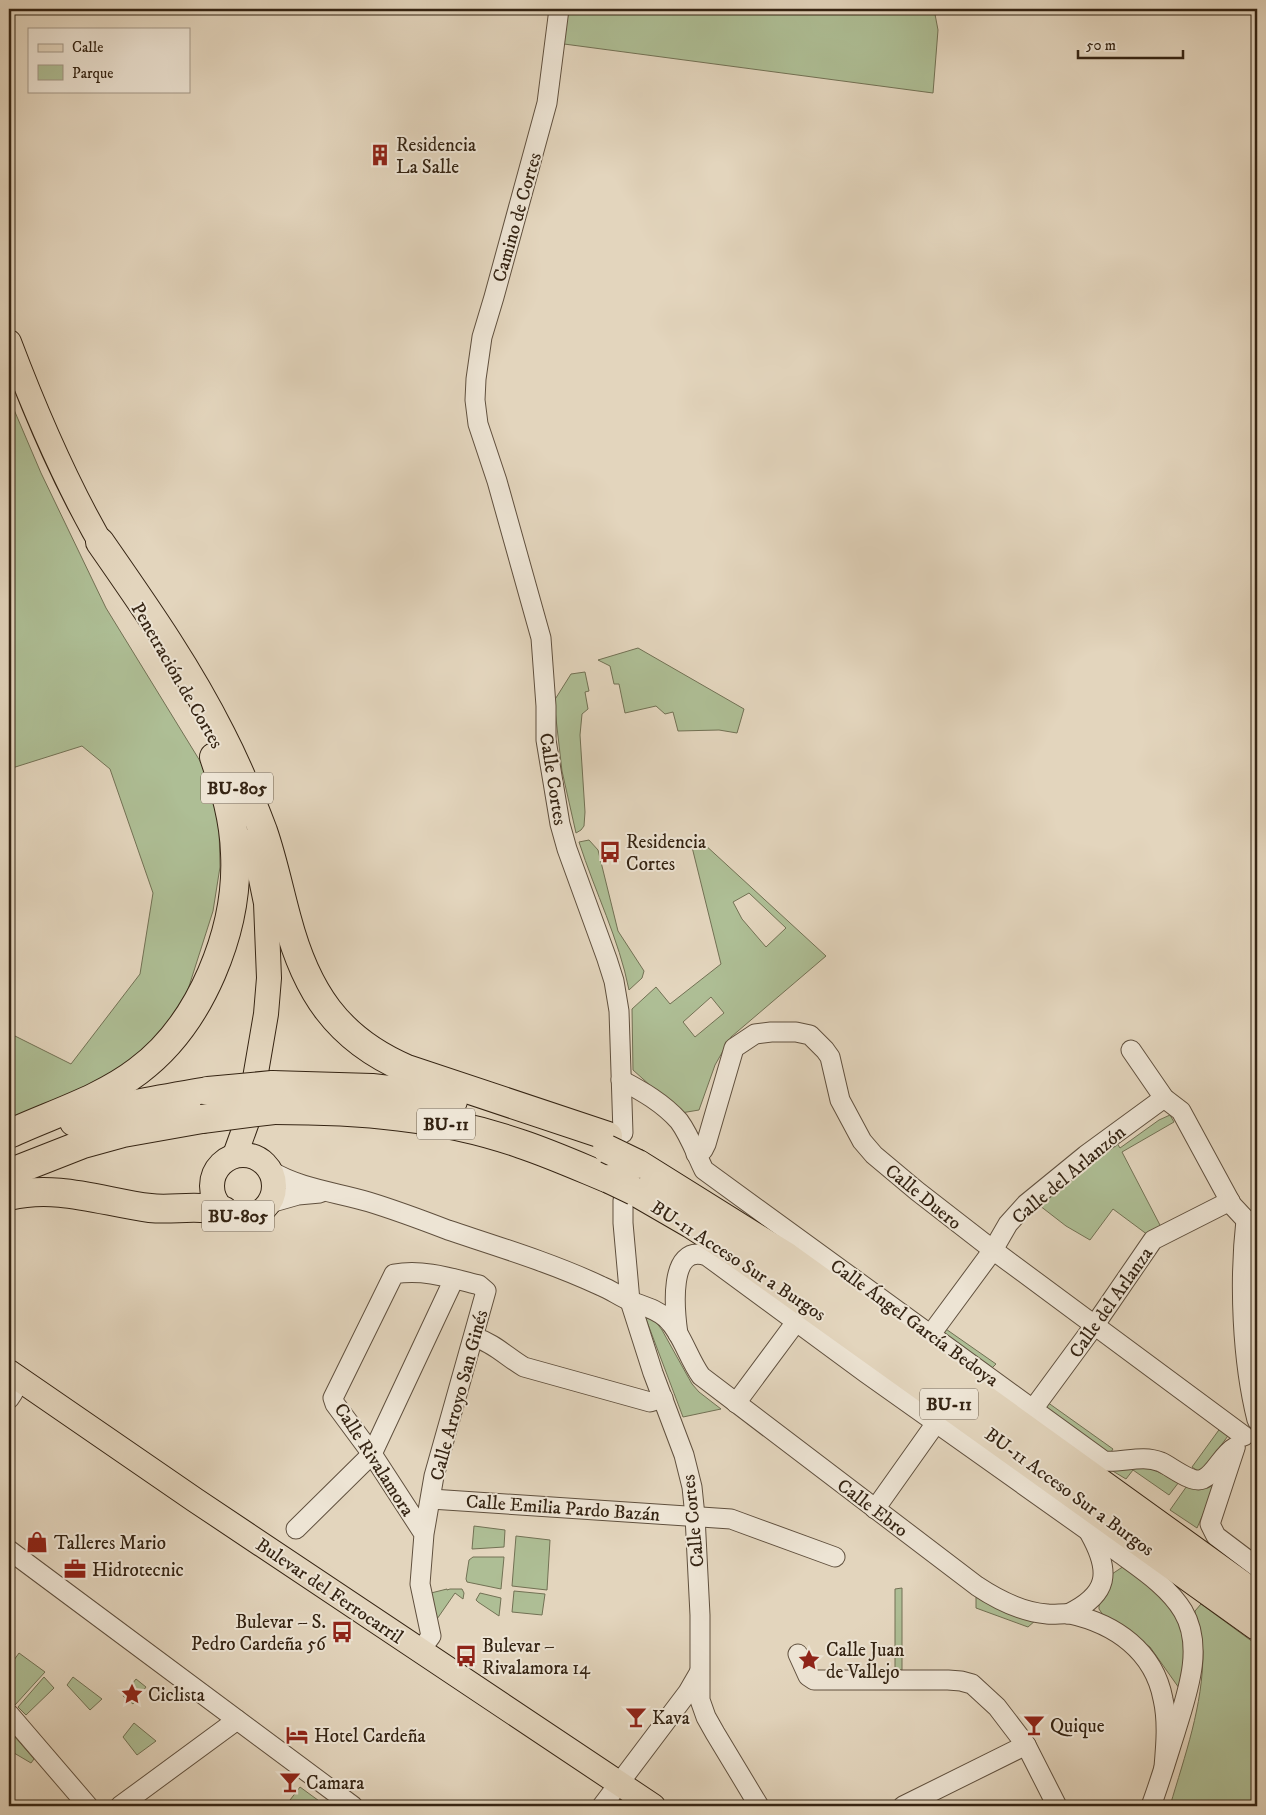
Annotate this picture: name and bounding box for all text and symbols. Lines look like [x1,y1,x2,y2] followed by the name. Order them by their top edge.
[28,28,190,92] legend
[1078,28,1184,60] scale bar
[1086,36,1116,55] text: 50 m
[72,38,104,57] text: Calle
[72,64,113,83] text: Parque
[396,134,476,179] place label: Residencia La Salle
[367,142,393,168] building icon: Residencia La Salle
[488,150,547,285] street label: Camino de Cortes
[126,599,228,753] street label: Penetración de Cortes
[534,731,571,827] street label: Calle Cortes
[201,772,273,804] road number: BU-805
[626,831,706,876] place label: Residencia Cortes
[597,839,623,865] bus stop icon: Residencia Cortes
[417,1108,475,1140] road number: BU-11
[1007,1121,1131,1229] street label: Calle del Arlanzón
[880,1159,966,1235] street label: Calle Duero
[646,1196,830,1326] street label: BU-11 Acceso Sur a Burgos
[202,1200,274,1232] road number: BU-805
[1064,1243,1158,1363] street label: Calle del Arlanza
[826,1253,1004,1392] street label: Calle Ángel García Bedoya
[426,1307,493,1483] street label: Calle Arroyo San Ginés
[920,1388,978,1420] road number: BU-11
[329,1399,419,1521] street label: Calle Rivalamora
[980,1423,1158,1561] street label: BU-11 Acceso Sur a Burgos
[677,1473,710,1568] street label: Calle Cortes
[832,1474,912,1542] street label: Calle Ebro
[465,1490,661,1527] street label: Calle Emilia Pardo Bazán
[24,1529,50,1555] shop icon: Talleres Mario
[54,1532,166,1555] place label: Talleres Mario
[251,1533,407,1649] street label: Bulevar del Ferrocarril
[62,1556,88,1582] office icon: Hidrotecnic
[92,1559,184,1582] place label: Hidrotecnic
[191,1611,327,1656] place label: Bulevar – S. Pedro Cardeña 56
[329,1619,355,1645] bus stop icon: Bulevar – S. Pedro Cardeña 56
[482,1635,591,1680] place label: Bulevar – Rivalamora 14
[826,1639,904,1684] place label: Calle Juan de Vallejo
[453,1643,479,1669] bus stop icon: Bulevar – Rivalamora 14
[796,1647,822,1673] place icon: Calle Juan de Vallejo
[119,1681,145,1707] place icon: Ciclista
[148,1684,205,1707] place label: Ciclista
[623,1704,649,1730] bar icon: Kava
[652,1707,690,1730] place label: Kava
[1021,1712,1047,1738] bar icon: Quique
[1050,1715,1105,1739] place label: Quique
[284,1722,310,1748] hotel icon: Hotel Cardeña
[314,1725,426,1748] place label: Hotel Cardeña
[277,1769,303,1795] bar icon: Camara
[306,1772,364,1795] place label: Camara

